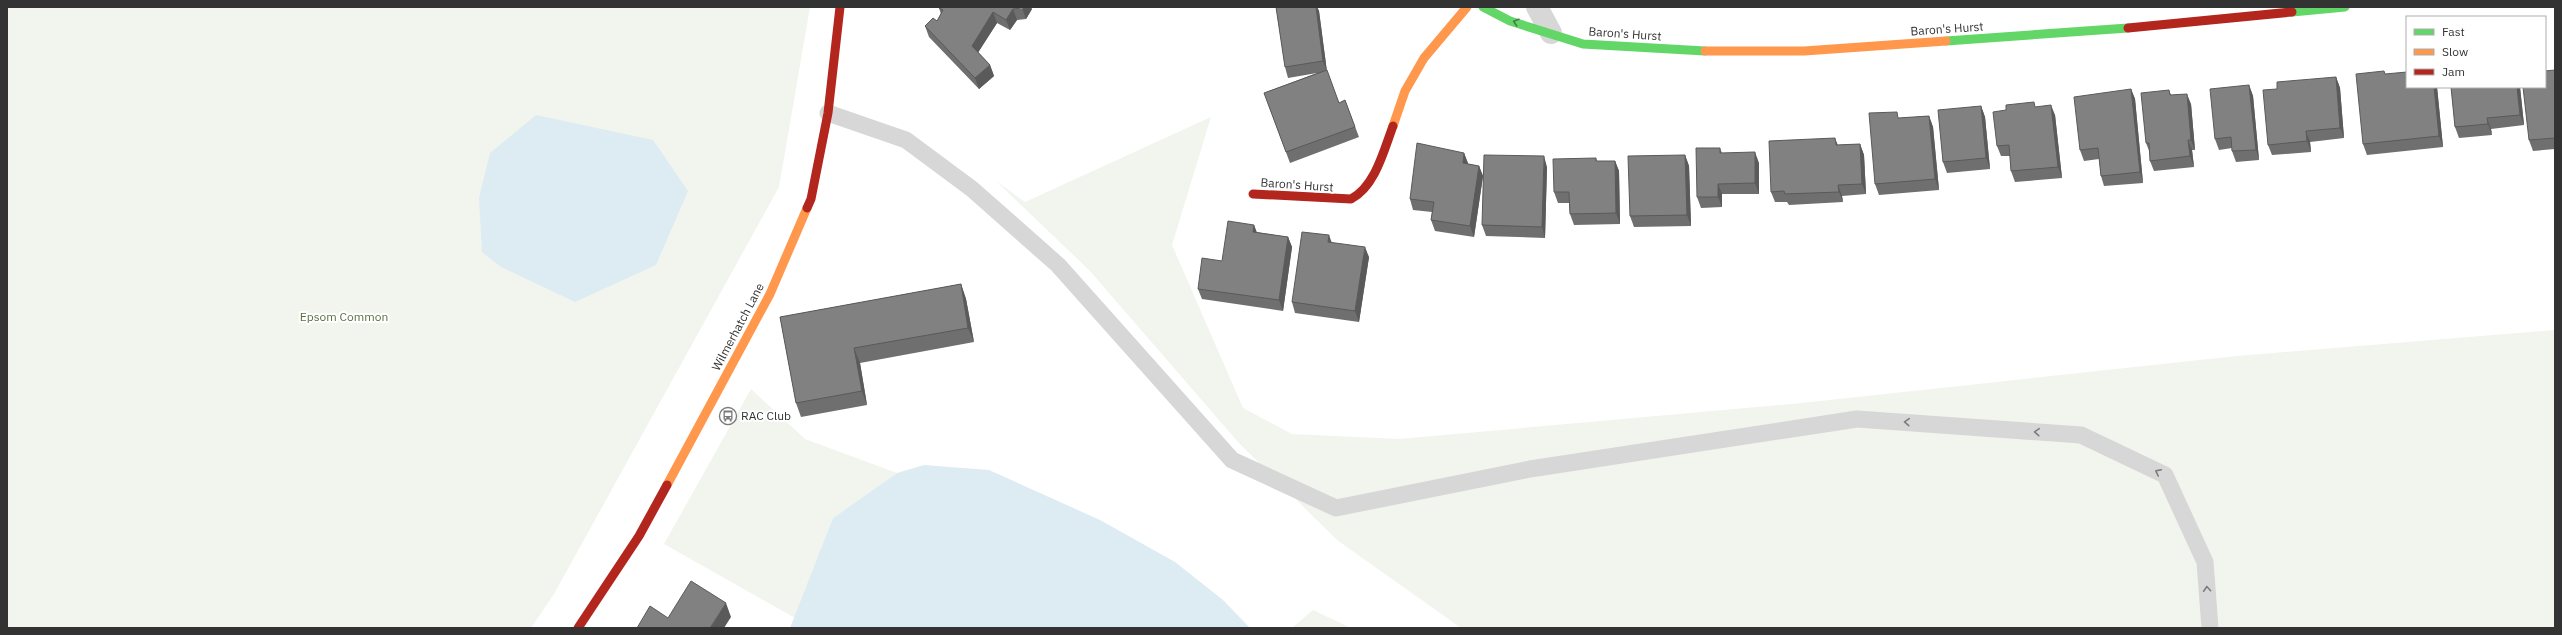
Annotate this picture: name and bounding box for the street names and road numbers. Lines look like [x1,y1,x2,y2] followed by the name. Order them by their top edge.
[1910,18,1984,39] street label: Baron's Hurst
[1588,23,1662,44] street label: Baron's Hurst
[1260,174,1334,195] street label: Baron's Hurst
[708,280,767,373] street label: Wilmerhatch Lane

